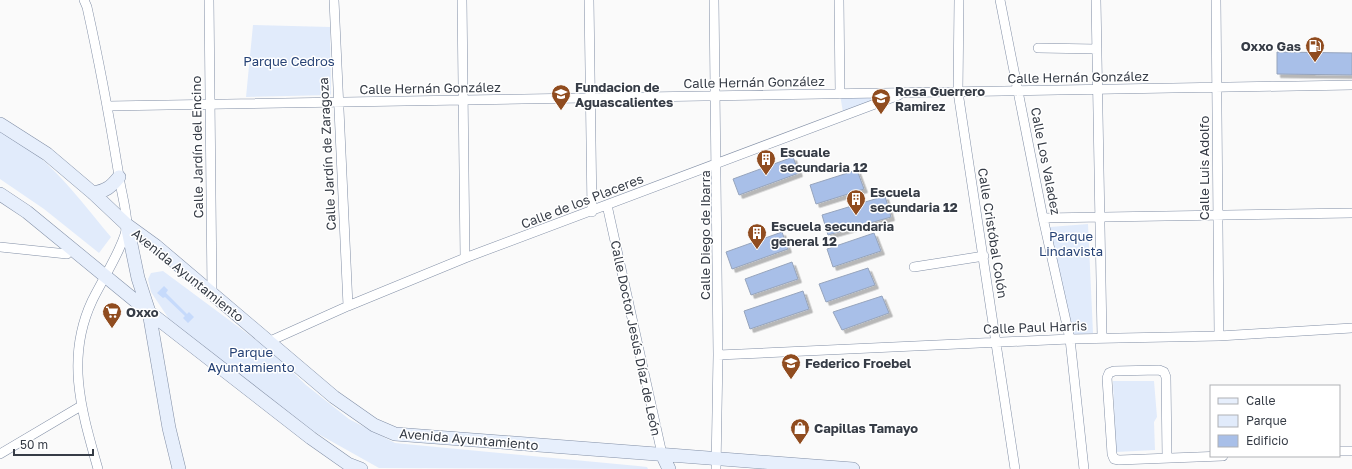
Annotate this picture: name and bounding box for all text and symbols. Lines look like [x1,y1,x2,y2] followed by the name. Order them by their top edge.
[1304,35,1326,63] fuel station icon: Oxxo Gas
[1241,38,1301,54] place label: Oxxo Gas
[243,53,335,69] park label: Parque Cedros
[1007,68,1149,86] street label: Calle Hernán González
[683,73,825,91] street label: Calle Hernán González
[188,75,206,218] street label: Calle Jardín del Encino
[315,77,339,231] street label: Calle Jardín de Zaragoza
[359,79,501,97] street label: Calle Hernán González
[575,79,673,110] place label: Fundacion de Aguascalientes
[550,83,572,111] school or university icon: Fundacion de Aguascalientes
[895,83,985,114] place label: Rosa Guerrero Ramirez
[870,87,892,115] school or university icon: Rosa Guerrero Ramirez
[1028,106,1064,217] street label: Calle Los Valadez
[1196,116,1212,220] street label: Calle Luis Adolfo
[780,144,868,175] place label: Escuale secundaria 12
[755,148,777,176] building icon: Escuale secundaria 12
[975,167,1011,299] street label: Calle Cristóbal Colón
[518,170,646,232] street label: Calle de los Placeres
[697,170,713,300] street label: Calle Diego de Ibarra
[870,184,958,215] place label: Escuela secundaria 12
[845,188,867,216] building icon: Escuela secundaria 12
[771,218,895,249] place label: Escuela secundaria general 12
[746,222,768,250] building icon: Escuela secundaria general 12
[129,225,247,325] street label: Avenida Ayuntamiento
[1039,228,1103,259] park label: Parque Lindavista
[607,239,665,437] street label: Calle Doctor Jesús Díaz de León
[101,301,123,329] supermarket icon: Oxxo
[126,304,159,320] place label: Oxxo
[983,317,1087,337] street label: Calle Paul Harris
[208,344,295,375] park label: Parque Ayuntamiento
[780,352,802,380] school or university icon: Federico Froebel
[805,355,912,371] place label: Federico Froebel
[1210,385,1340,457] legend
[1246,393,1276,408] text: Calle
[1246,413,1287,428] text: Parque
[789,417,811,445] shop icon: Capillas Tamayo
[814,420,918,436] place label: Capillas Tamayo
[399,425,539,453] street label: Avenida Ayuntamiento
[14,431,93,457] scale bar
[1246,433,1288,448] text: Edificio
[20,437,48,452] text: 50 m

